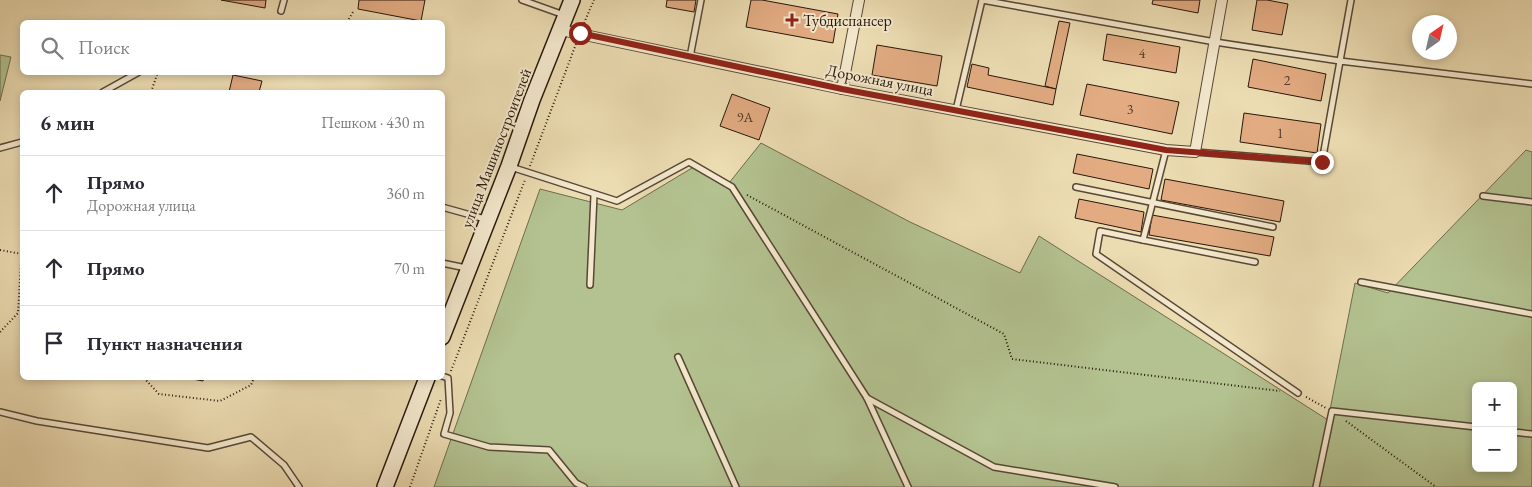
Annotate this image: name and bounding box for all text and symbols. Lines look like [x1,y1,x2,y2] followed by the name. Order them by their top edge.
[803,10,892,31] place label: Тубдиспансер
[785,13,799,27] marker: Тубдиспансер
[1412,15,1457,60] north arrow
[20,20,445,75] search box
[569,22,592,45] route start
[38,34,66,62] icon: search
[78,35,130,60] text: Поиск
[1139,44,1146,62] house number: 4
[825,59,936,101] street label: Дорожная улица
[456,64,536,231] street label: улица Машиностроителей
[1284,71,1291,89] house number: 2
[1127,100,1134,118] house number: 3
[737,108,754,126] house number: 9А
[40,109,95,136] text: 6 мин
[321,112,425,133] text: Пешком · 430 m
[1277,124,1283,142] house number: 1
[1311,151,1334,174] route end
[87,170,145,195] text: Прямо
[40,179,68,207] icon: ahead
[386,183,425,204] text: 360 m
[87,195,196,216] text: Дорожная улица
[40,254,68,282] icon: ahead
[87,256,145,281] text: Прямо
[394,258,425,279] text: 70 m
[40,329,68,357] icon: arrive
[87,331,243,356] text: Пункт назначения
[1472,382,1517,472] map controls
[1472,382,1517,427] button: +
[1472,427,1517,472] button: −

